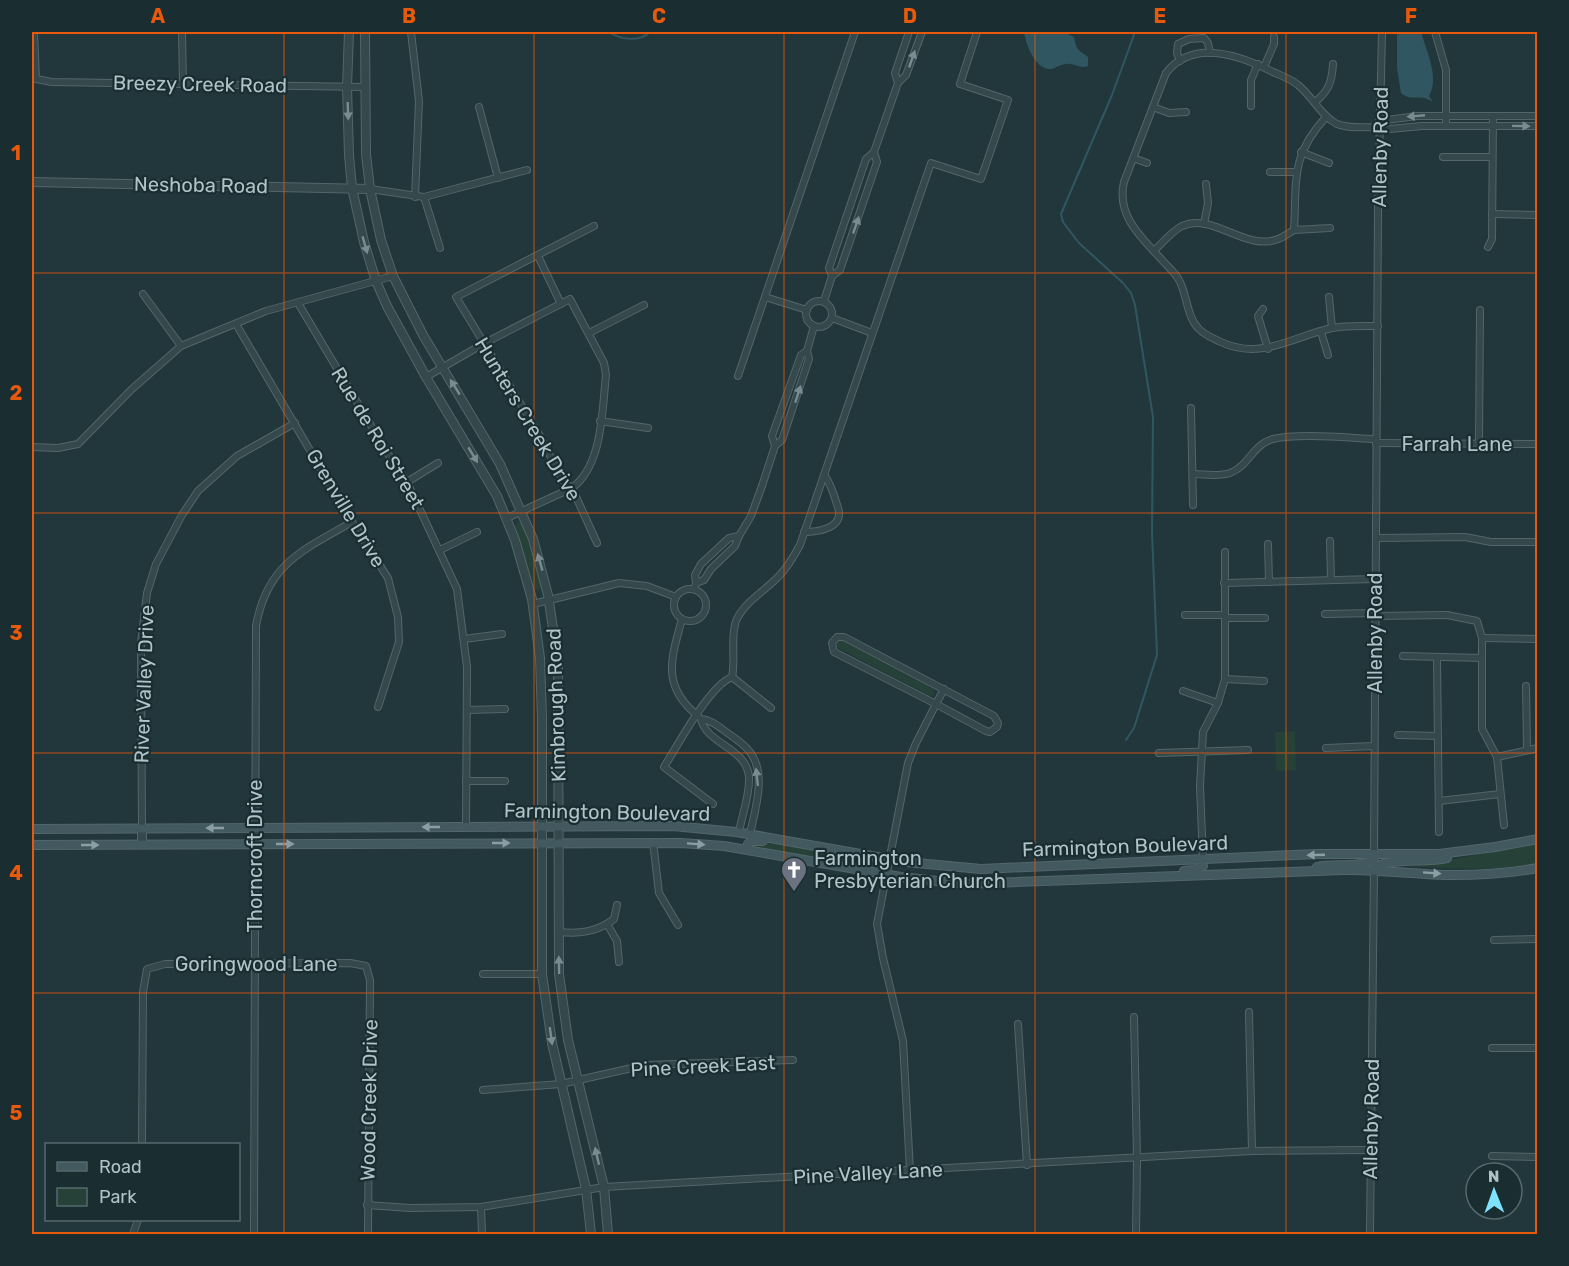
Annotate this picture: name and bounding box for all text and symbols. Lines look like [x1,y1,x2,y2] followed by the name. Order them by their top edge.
[151,4,166,28] text: A
[402,4,416,28] text: B
[652,4,666,28] text: C
[903,4,917,28] text: D
[1154,4,1166,28] text: E
[1405,4,1417,28] text: F
[908,50,918,68] one-way arrow
[113,70,287,98] street label: Breezy Creek Road
[1367,86,1393,208] street label: Allenby Road
[343,101,353,120] one-way arrow
[1407,111,1426,121] one-way arrow
[1512,121,1531,131] one-way arrow
[11,141,21,165] text: 1
[134,172,268,198] street label: Neshoba Road
[851,216,861,234] one-way arrow
[361,236,370,254] one-way arrow
[470,333,586,505] street label: Hunters Creek Drive
[326,363,430,513] street label: Rue de Roi Street
[449,379,460,395] one-way arrow
[10,381,23,405] text: 2
[793,385,803,403] one-way arrow
[1402,432,1512,456] street label: Farrah Lane
[301,444,391,572] street label: Grenville Drive
[467,447,478,463] one-way arrow
[535,553,544,571] one-way arrow
[1363,573,1387,693] street label: Allenby Road
[129,604,159,764] street label: River Valley Drive
[9,621,23,645] text: 3
[541,628,571,782] street label: Kimbrough Road
[752,767,762,786] one-way arrow
[243,780,267,932] street label: Thorncroft Drive
[504,798,710,826] street label: Farmington Boulevard
[206,823,225,833] one-way arrow
[422,823,441,832] one-way arrow
[1021,830,1229,862] street label: Farmington Boulevard
[491,838,510,848] one-way arrow
[275,839,294,849] one-way arrow
[686,839,705,848] one-way arrow
[80,840,99,850] one-way arrow
[814,846,1006,893] place label: Farmington Presbyterian Church
[1306,850,1325,859] one-way arrow
[779,855,809,893] church icon: Farmington Presbyterian Church
[9,861,23,885] text: 4
[1423,869,1442,878] one-way arrow
[175,952,337,976] street label: Goringwood Lane
[554,956,564,975] one-way arrow
[356,1019,382,1181] street label: Wood Creek Drive
[546,1026,555,1045] one-way arrow
[630,1050,776,1082] street label: Pine Creek East
[1358,1058,1384,1180] street label: Allenby Road
[10,1101,23,1125] text: 5
[45,1143,240,1221] legend
[591,1147,601,1165] one-way arrow
[99,1156,142,1178] text: Road
[793,1157,943,1189] street label: Pine Valley Lane
[1464,1161,1524,1221] north arrow
[1488,1167,1500,1186] text: N
[99,1186,137,1208] text: Park

